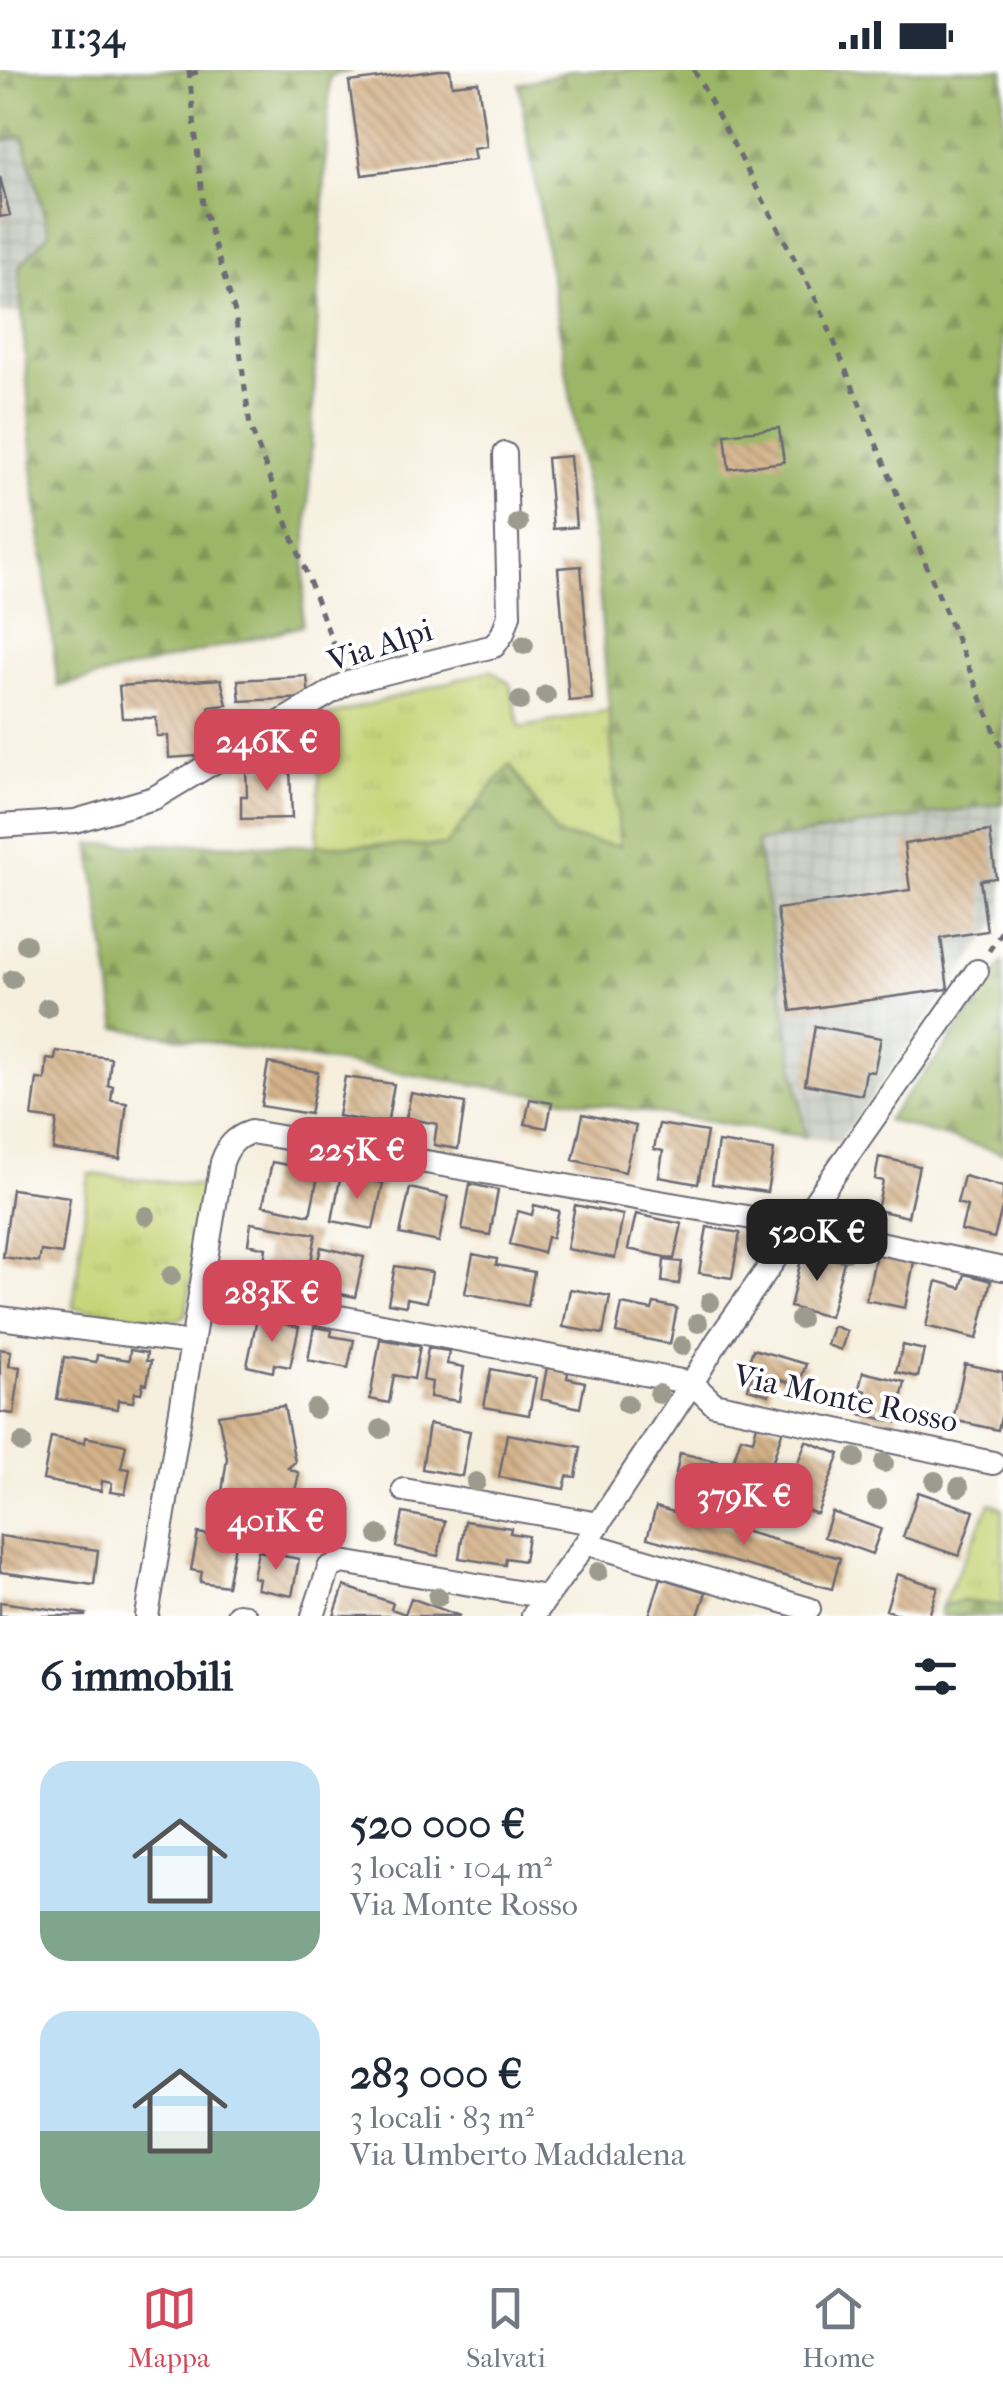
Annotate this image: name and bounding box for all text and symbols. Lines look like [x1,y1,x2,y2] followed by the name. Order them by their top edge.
[50,13,124,58] text: 11:34
[322,611,438,680] street label: Via Alpi
[186,709,348,794] pin: 246K €
[216,723,318,760] text: 246K €
[276,1117,438,1202] pin: 225K €
[309,1131,405,1168] text: 225K €
[736,1199,898,1284] pin: 520K €
[768,1213,866,1250] text: 520K €
[191,1260,353,1345] pin: 283K €
[225,1274,319,1311] text: 283K €
[730,1356,961,1440] street label: Via Monte Rosso
[663,1463,825,1548] pin: 379K €
[697,1477,791,1514] text: 379K €
[195,1488,357,1573] pin: 401K €
[228,1502,324,1539] text: 401K €
[908,1649,963,1704] icon: filters
[40,1652,233,1701] text: 6 immobili
[350,1800,525,1849] text: 520 000 €
[120,1801,240,1921] icon: home
[350,1849,552,1886] text: 3 locali · 104 m²
[350,1886,578,1923] text: Via Monte Rosso
[350,2050,522,2099] text: 283 000 €
[120,2051,240,2171] icon: home
[350,2099,534,2136] text: 3 locali · 83 m²
[350,2136,686,2173] text: Via Umberto Maddalena
[128,2281,210,2374] tab: Mappa
[466,2281,546,2374] tab: Salvati
[802,2281,875,2374] tab: Home

